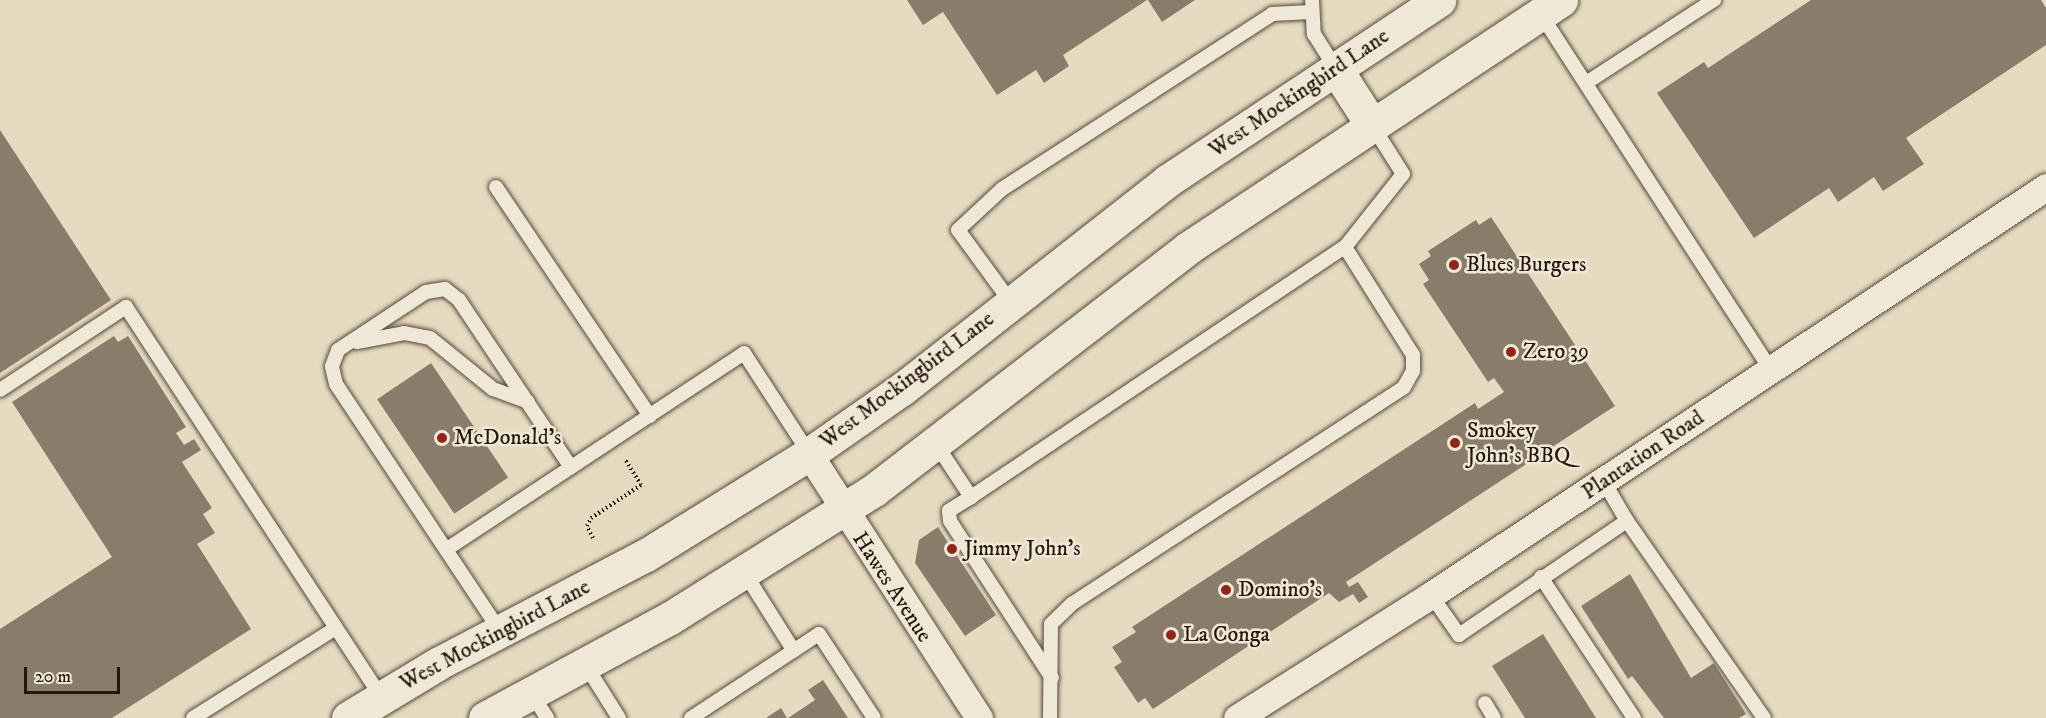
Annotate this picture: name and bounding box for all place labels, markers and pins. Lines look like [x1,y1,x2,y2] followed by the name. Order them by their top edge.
[1466,252,1586,278] place label: Blues Burgers
[1447,258,1461,272] marker: Blues Burgers
[1523,339,1589,365] place label: Zero 39
[1504,345,1518,359] marker: Zero 39
[1467,417,1570,469] place label: Smokey John's BBQ
[454,425,561,451] place label: McDonald's
[435,431,449,445] marker: McDonald's
[1448,436,1462,450] marker: Smokey John's BBQ
[964,536,1081,562] place label: Jimmy John's
[945,542,959,556] marker: Jimmy John's
[1238,577,1322,603] place label: Domino's
[1219,583,1233,597] marker: Domino's
[1183,622,1270,648] place label: La Conga
[1164,628,1178,642] marker: La Conga

